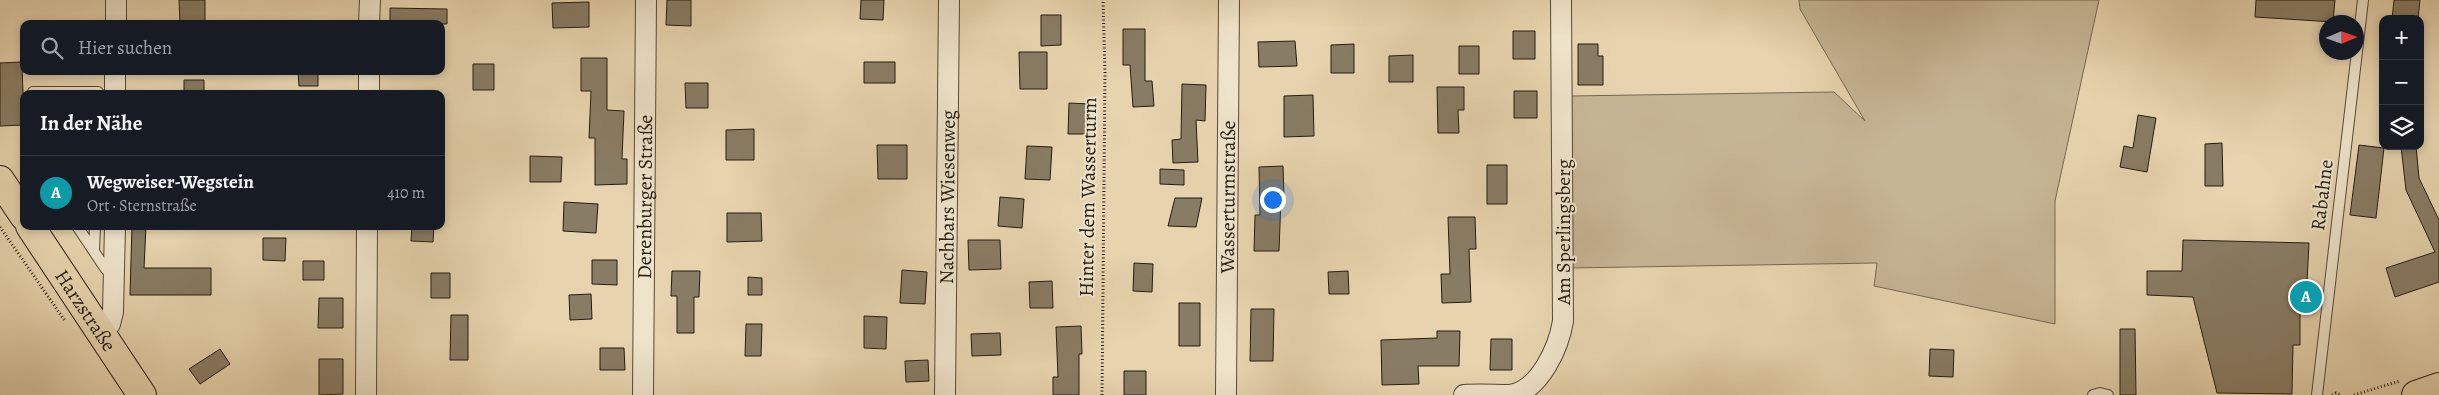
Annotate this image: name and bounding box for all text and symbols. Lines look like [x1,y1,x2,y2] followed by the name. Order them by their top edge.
[2319,15,2364,60] north arrow
[2379,15,2424,150] map controls
[2379,15,2424,60] button: +
[20,20,445,75] search box
[38,34,66,62] icon: search
[78,35,172,61] text: Hier suchen
[2379,60,2424,105] button: −
[1073,97,1103,297] street label: Hinter dem Wasserturm
[2379,105,2424,150] button: layers
[40,109,142,137] text: In der Nähe
[933,110,961,284] street label: Nachbars Wiesenweg
[630,115,659,279] street label: Derenburger Straße
[1213,120,1242,275] street label: Wasserturmstraße
[2304,158,2340,232] street label: Rabahne
[1550,159,1577,306] street label: Am Sperlingsberg
[87,169,254,195] text: Wegweiser-Wegstein
[51,182,61,204] text: A
[387,182,425,204] text: 410 m
[1260,187,1286,213] your location
[87,195,197,217] text: Ort · Sternstraße
[49,264,123,356] street label: Harzstraße
[2290,278,2322,316] pin: A

